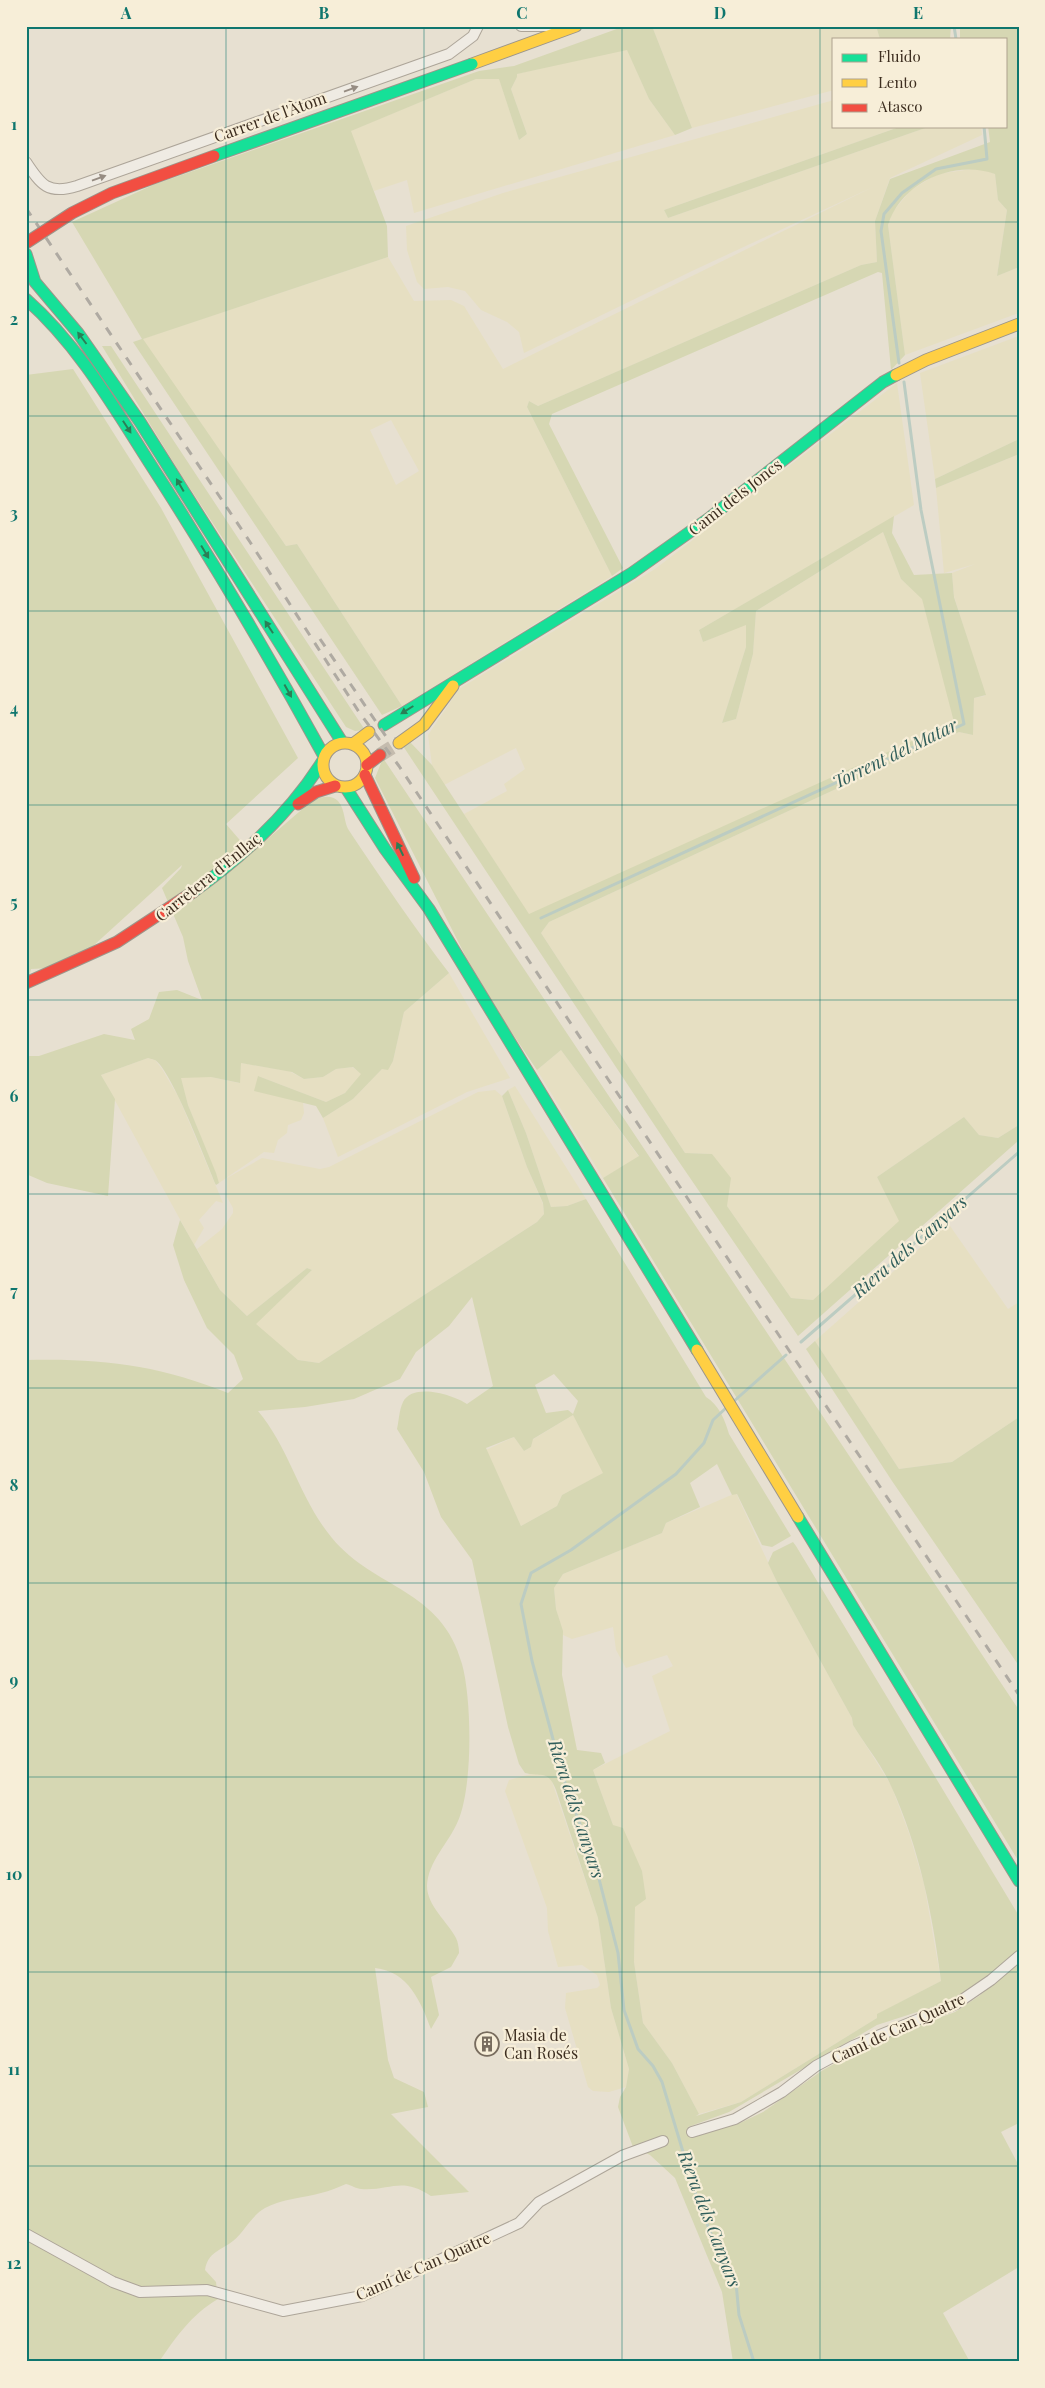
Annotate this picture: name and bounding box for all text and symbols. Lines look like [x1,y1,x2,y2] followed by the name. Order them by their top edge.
[120,2,132,23] text: A
[319,2,330,23] text: B
[516,2,528,23] text: C
[714,2,726,23] text: D
[913,2,923,23] text: E
[832,38,1008,128] legend
[878,46,921,66] text: Fluido
[878,72,917,92] text: Lento
[343,85,358,92] one-way arrow
[211,86,329,147] street label: Carrer de l'Àtom
[877,96,922,116] text: Atasco
[11,113,17,134] text: 1
[91,174,106,181] one-way arrow
[10,308,18,329] text: 2
[76,332,87,345] one-way arrow
[122,421,131,434] one-way arrow
[684,454,786,540] street label: Camí dels Joncs
[175,479,184,492] one-way arrow
[10,502,18,523] text: 3
[201,545,210,558] one-way arrow
[264,620,274,634] one-way arrow
[284,684,293,698] one-way arrow
[10,697,18,718] text: 4
[401,705,414,715] one-way arrow
[828,712,962,794] water label: Torrent del Matar
[151,827,265,926] street label: Carretera d'Enllaç
[396,842,404,857] one-way arrow
[10,891,18,912] text: 5
[10,1085,19,1106] text: 6
[846,1190,972,1303] water label: Riera dels Canyars
[10,1280,18,1301] text: 7
[10,1474,19,1495] text: 8
[10,1669,19,1690] text: 9
[543,1735,611,1881] water label: Riera dels Canyars
[6,1863,22,1884] text: 10
[827,1987,968,2068] street label: Camí de Can Quatre
[504,2024,578,2063] place label: Masia de Can Rosés
[474,2031,500,2057] building icon: Masia de Can Rosés
[8,2058,20,2079] text: 11
[672,2146,747,2291] water label: Riera dels Canyars
[352,2226,493,2305] street label: Camí de Can Quatre
[7,2252,21,2273] text: 12

